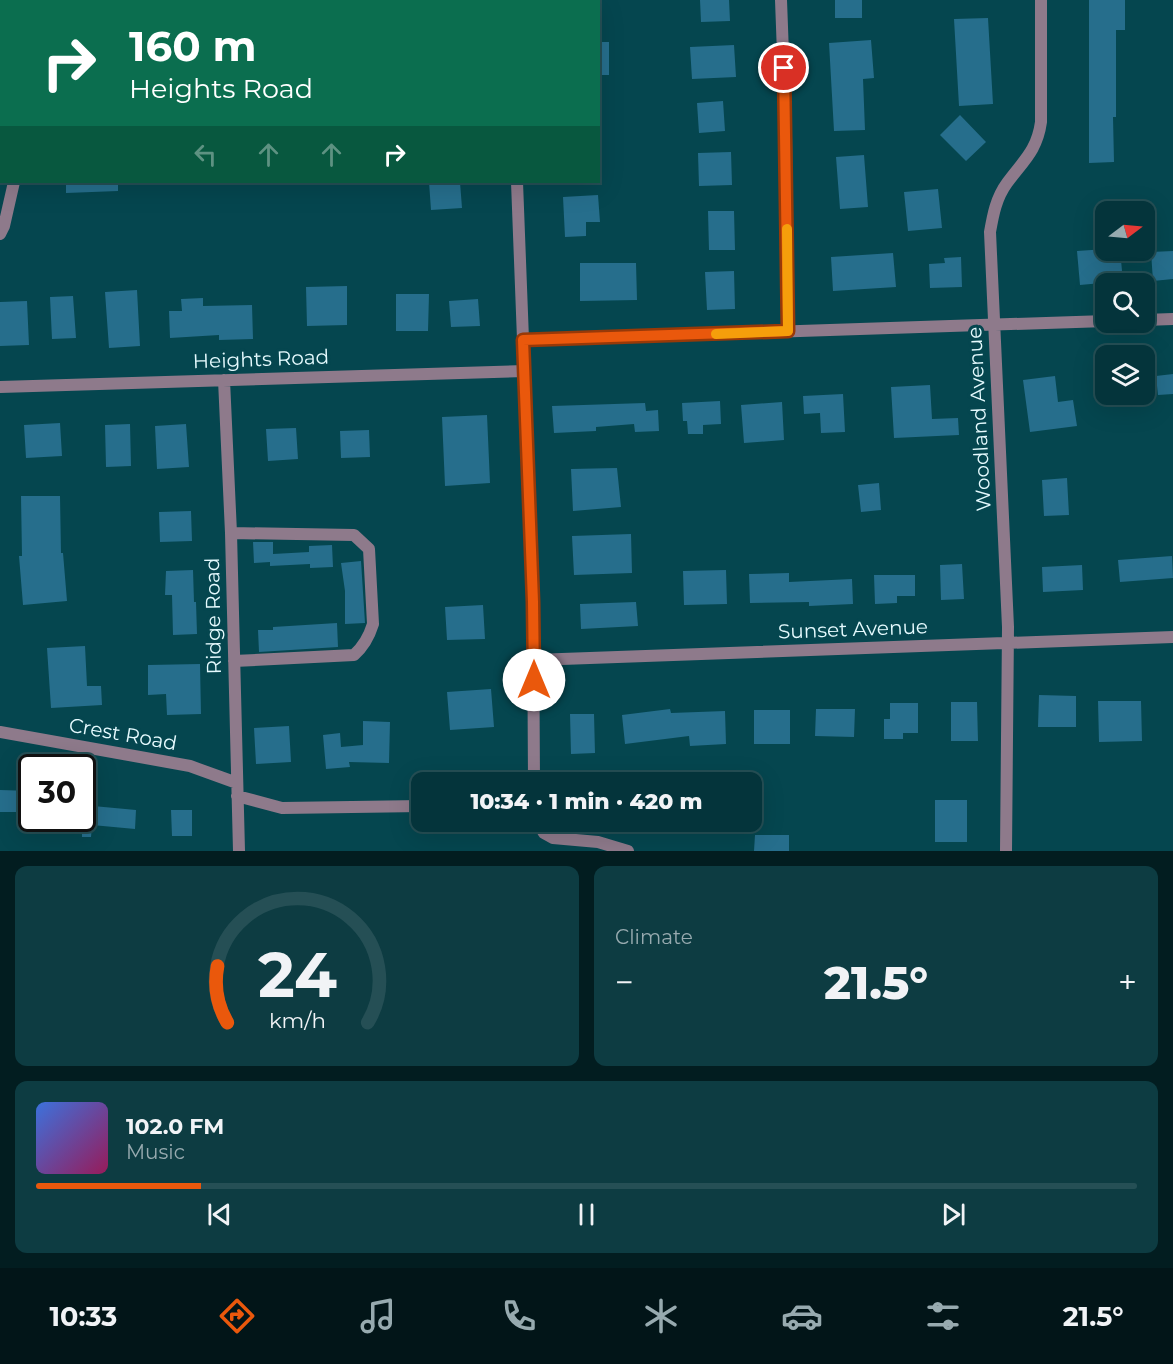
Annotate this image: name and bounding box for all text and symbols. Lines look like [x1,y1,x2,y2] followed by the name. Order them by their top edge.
[129,20,257,72] text: 160 m
[30,24,108,102] icon: right
[758,42,809,93] pin
[767,51,800,84] icon: arrive
[129,72,313,105] text: Heights Road
[189,138,222,171] icon: left
[252,138,285,171] icon: ahead
[315,138,348,171] icon: ahead
[378,138,411,171] icon: right
[1095,201,1155,261] north arrow
[1095,201,1155,405] map controls
[1095,273,1155,333] button: search
[962,326,996,512] street label: Woodland Avenue
[192,345,330,373] street label: Heights Road
[1095,345,1155,405] button: layers
[200,557,226,675] street label: Ridge Road
[778,614,928,644] street label: Sunset Avenue
[502,648,566,712] position arrow
[67,713,179,755] street label: Crest Road
[18,754,96,832] speed limit sign: 30
[470,788,703,815] text: 10:34 · 1 min · 420 m
[615,925,693,949] text: Climate
[257,937,337,1013] text: 24
[824,955,928,1010] text: 21.5°
[615,962,634,1002] text: −
[1118,962,1137,1002] text: +
[268,1007,326,1033] text: km/h
[126,1113,224,1140] text: 102.0 FM
[126,1140,185,1164] text: Music
[203,1198,236,1231] icon: previous
[570,1198,603,1231] icon: pause
[937,1198,970,1231] icon: next
[216,1295,258,1337] icon: directions
[357,1295,399,1337] icon: music
[498,1295,540,1337] icon: phone
[640,1295,682,1337] icon: climate
[781,1295,823,1337] icon: car
[922,1295,964,1337] icon: filters
[50,1300,117,1333] text: 10:33
[1063,1300,1123,1333] text: 21.5°

